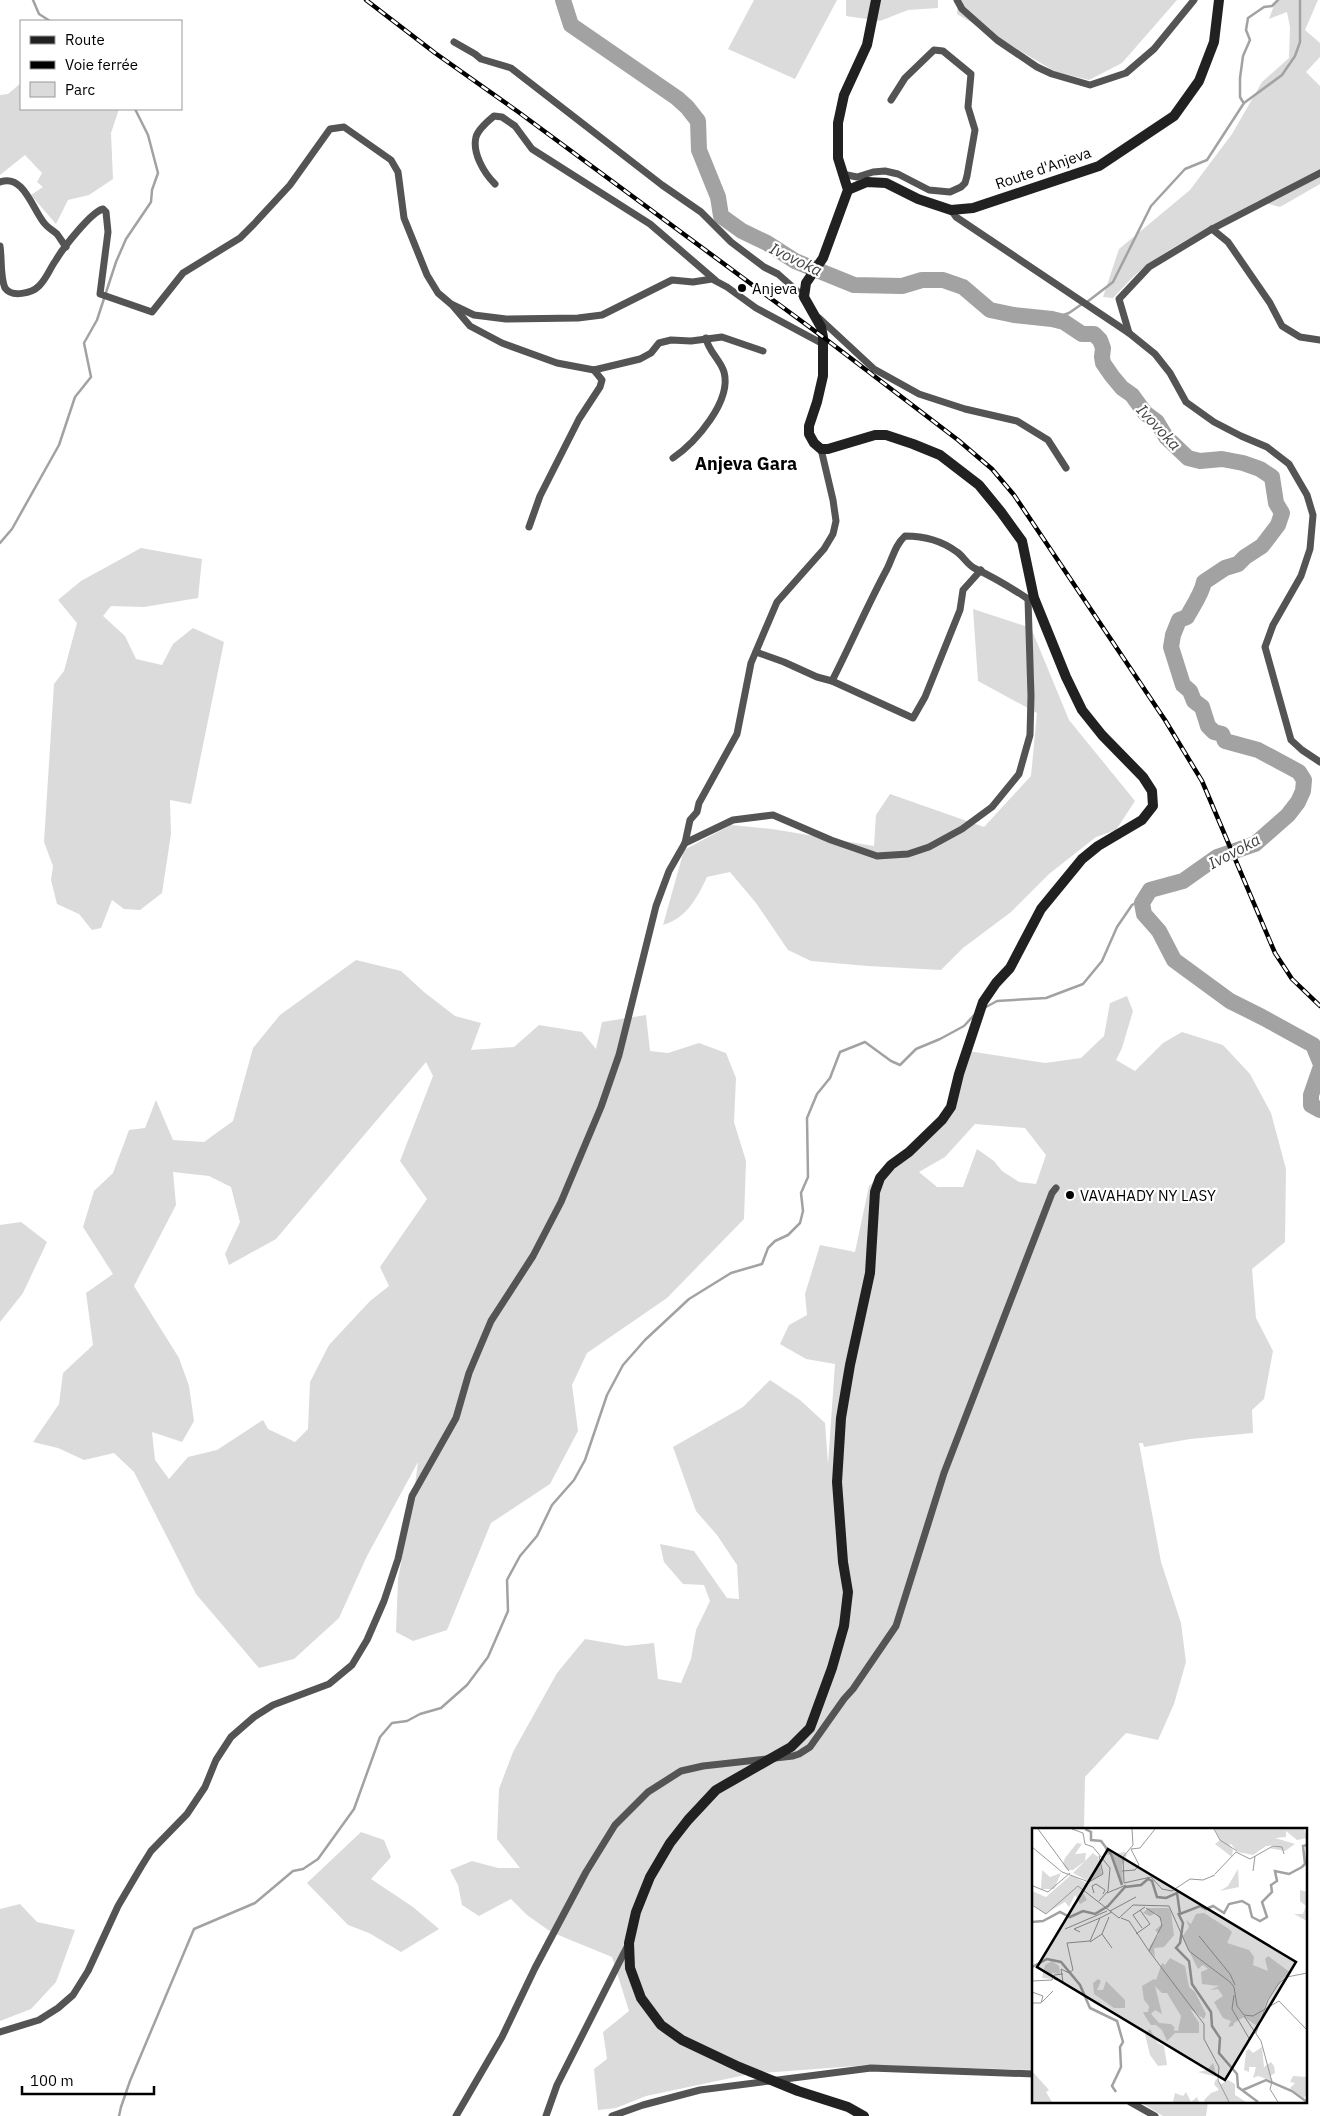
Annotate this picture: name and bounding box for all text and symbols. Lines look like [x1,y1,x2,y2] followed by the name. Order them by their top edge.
[20,20,182,110] legend
[65,30,105,49] text: Route
[65,55,138,74] text: Voie ferrée
[65,80,95,99] text: Parc
[993,143,1093,193] street label: Route d'Anjeva
[766,238,826,280] water label: Ivovoka
[752,279,797,298] place label: Anjeva
[736,282,748,294] marker: Anjeva
[1133,400,1185,454] water label: Ivovoka
[695,452,797,475] district label: Anjeva Gara
[1205,829,1263,873] water label: Ivovoka
[1080,1186,1216,1205] place label: VAVAHADY NY LASY
[1064,1189,1076,1201] marker: VAVAHADY NY LASY
[1032,1828,1308,2104] inset map
[22,2064,155,2096] scale bar
[30,2071,74,2090] text: 100 m

